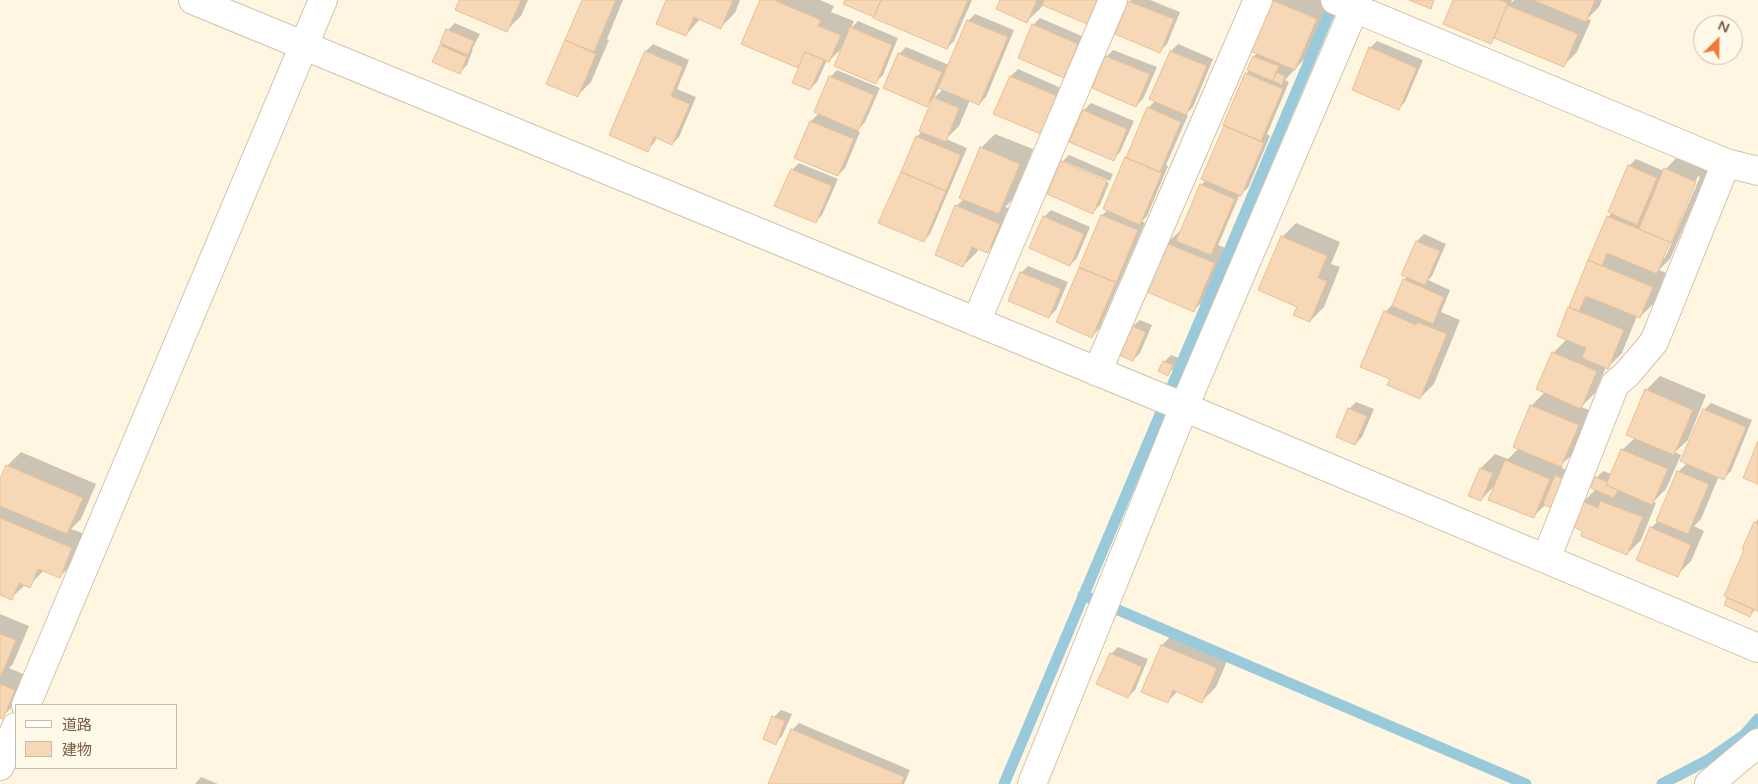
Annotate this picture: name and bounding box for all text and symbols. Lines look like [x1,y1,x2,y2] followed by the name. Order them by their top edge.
[1693,15,1743,65] north arrow
[1715,17,1732,37] text: N
[15,704,178,769] legend
[62,716,92,734] text: 道路
[62,741,92,759] text: 建物

